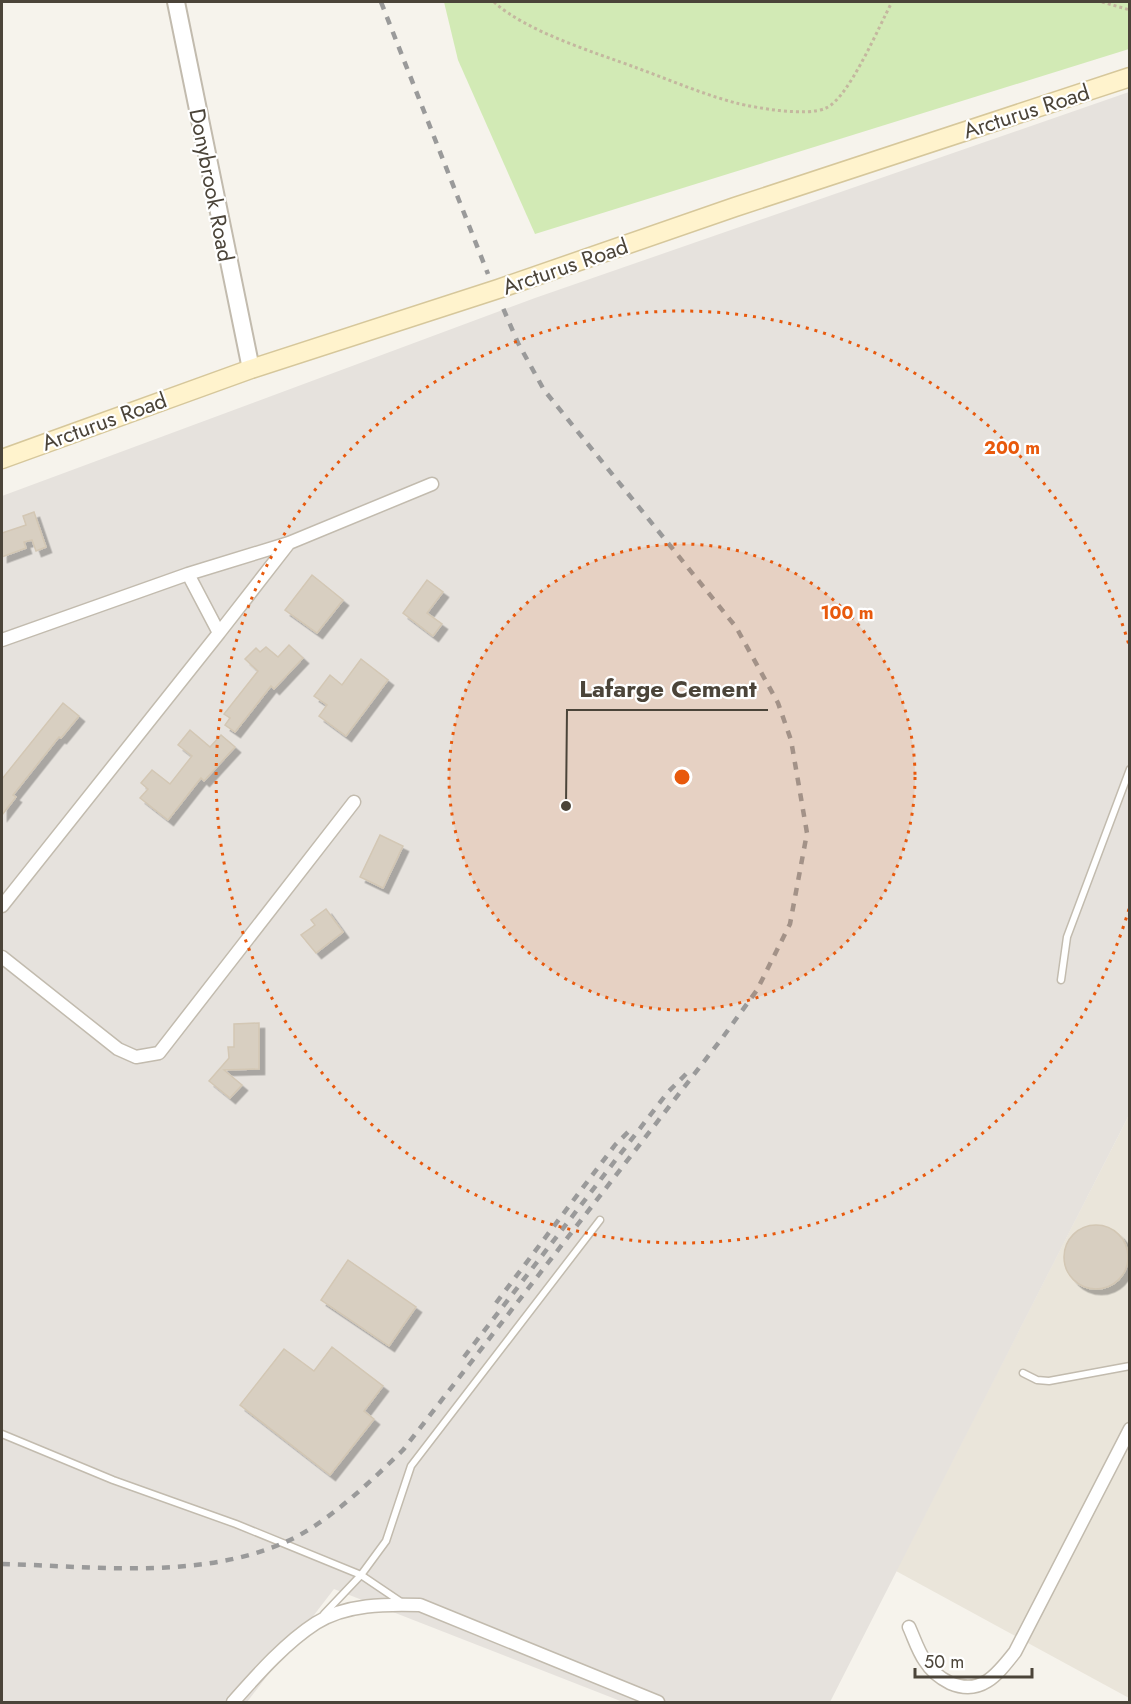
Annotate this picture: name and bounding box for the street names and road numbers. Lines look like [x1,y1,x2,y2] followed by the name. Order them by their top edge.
[959,76,1093,146] street label: Arcturus Road
[181,106,243,264] street label: Donybrook Road
[498,230,632,302] street label: Arcturus Road
[37,384,171,458] street label: Arcturus Road

